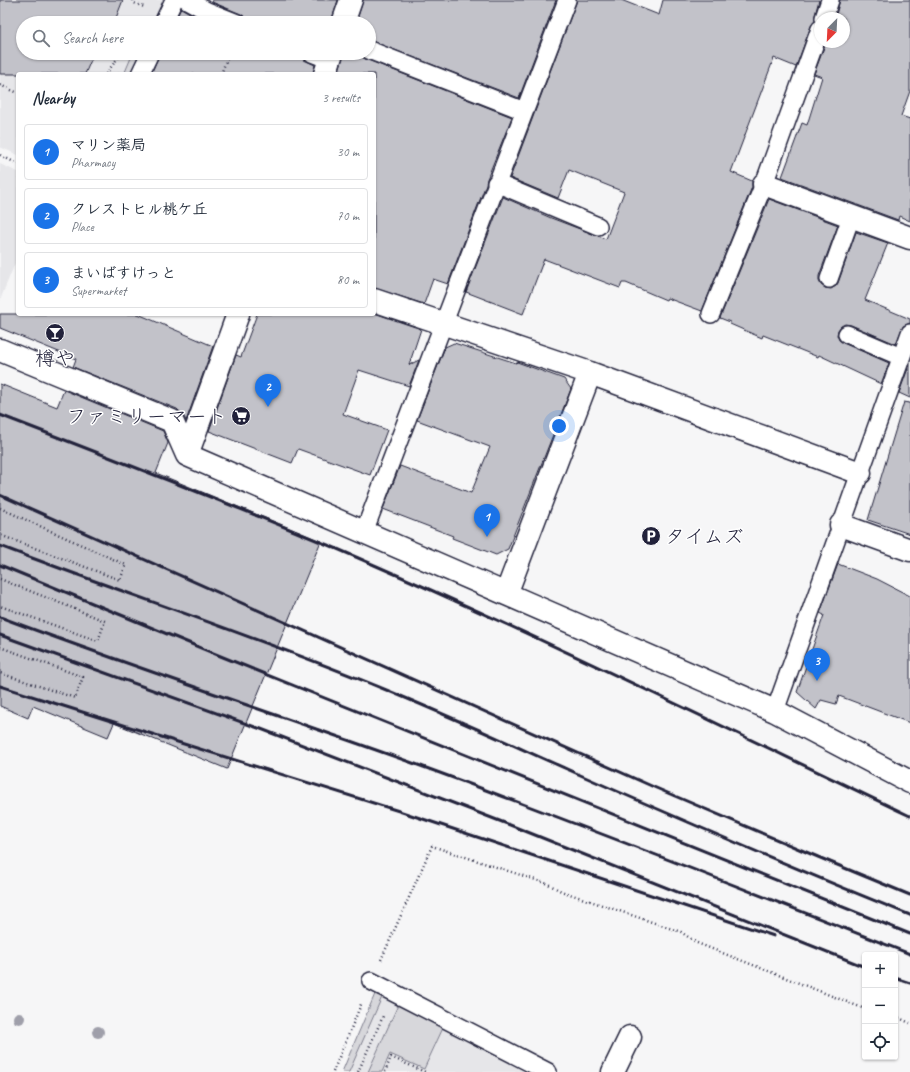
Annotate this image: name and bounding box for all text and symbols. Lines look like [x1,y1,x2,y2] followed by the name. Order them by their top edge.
[814,12,850,48] north arrow
[16,16,376,60] search box
[30,27,52,49] icon: search
[62,29,123,48] text: Search here
[32,88,75,109] text: Nearby
[322,90,360,106] text: 3 results
[71,136,146,155] text: マリン薬局
[43,144,49,160] text: 1
[337,144,359,160] text: 30 m
[71,155,115,171] text: Pharmacy
[71,200,208,219] text: クレストヒル桃ケ丘
[43,208,49,224] text: 2
[337,208,359,224] text: 70 m
[71,219,94,235] text: Place
[71,264,176,283] text: まいばすけっと
[43,272,49,288] text: 3
[337,272,359,288] text: 80 m
[71,283,126,299] text: Supermarket
[44,322,66,344] bar icon: 樽や
[35,346,75,371] place label: 樽や
[255,374,281,407] pin: 2
[67,404,227,429] place label: ファミリーマート
[230,405,252,427] supermarket icon: ファミリーマート
[549,416,569,436] your location
[474,504,500,537] pin: 1
[665,524,743,549] place label: タイムズ
[640,525,662,547] parking icon: タイムズ
[804,648,830,681] pin: 3
[862,952,898,1060] map controls
[862,952,898,988] button: +
[862,988,898,1024] button: −
[862,1024,898,1060] button: locate

